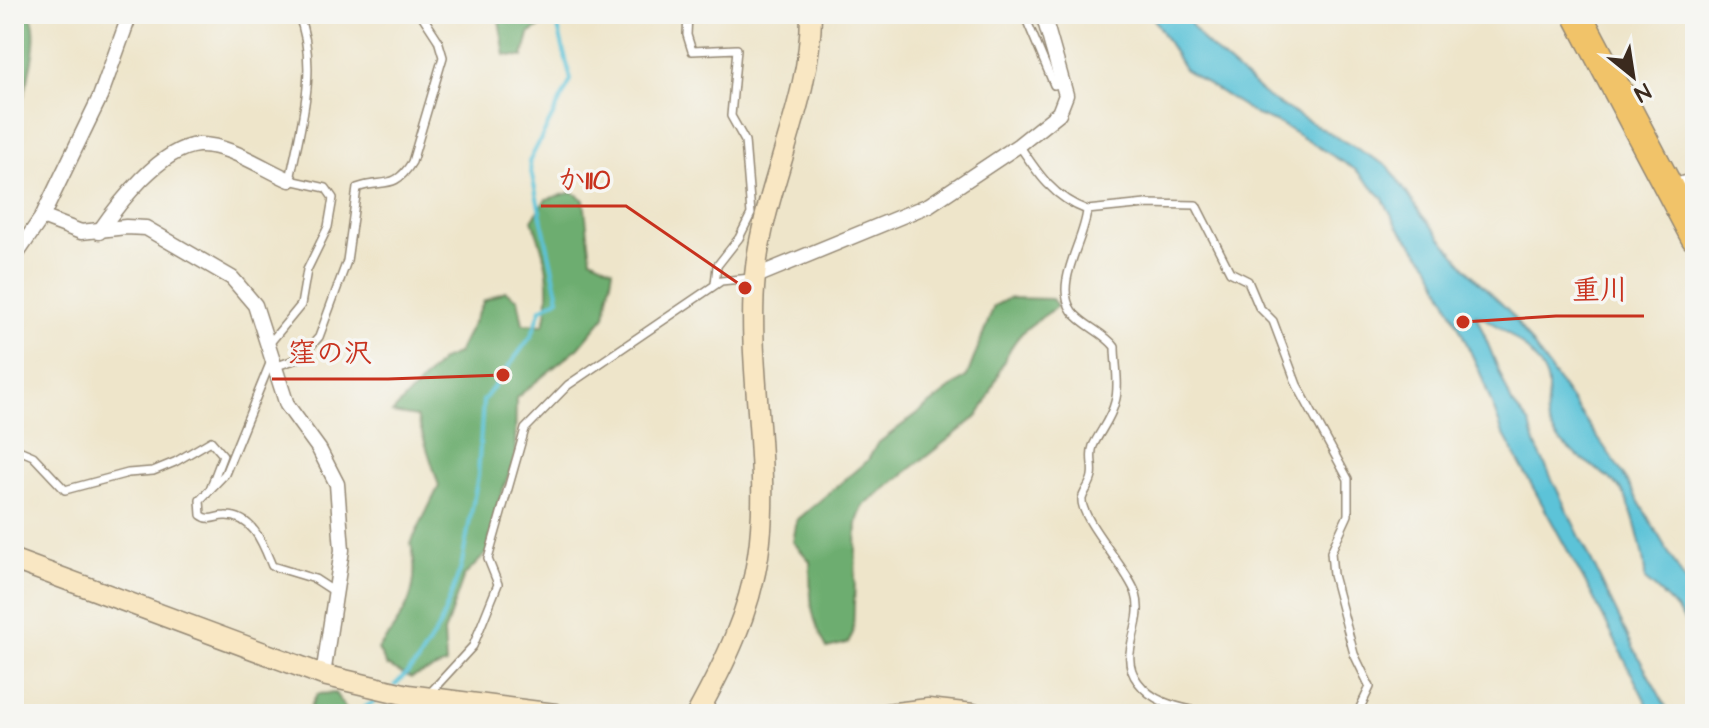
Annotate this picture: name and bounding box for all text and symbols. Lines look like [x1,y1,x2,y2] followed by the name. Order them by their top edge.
[1593,36,1673,116] north arrow
[1628,75,1656,109] text: N
[541,154,626,206] callout: か110
[558,161,611,200] text: か110
[1556,264,1644,316] callout: 重川
[1572,271,1628,310] text: 重川
[272,327,388,379] callout: 窪の沢
[288,334,372,373] text: 窪の沢

